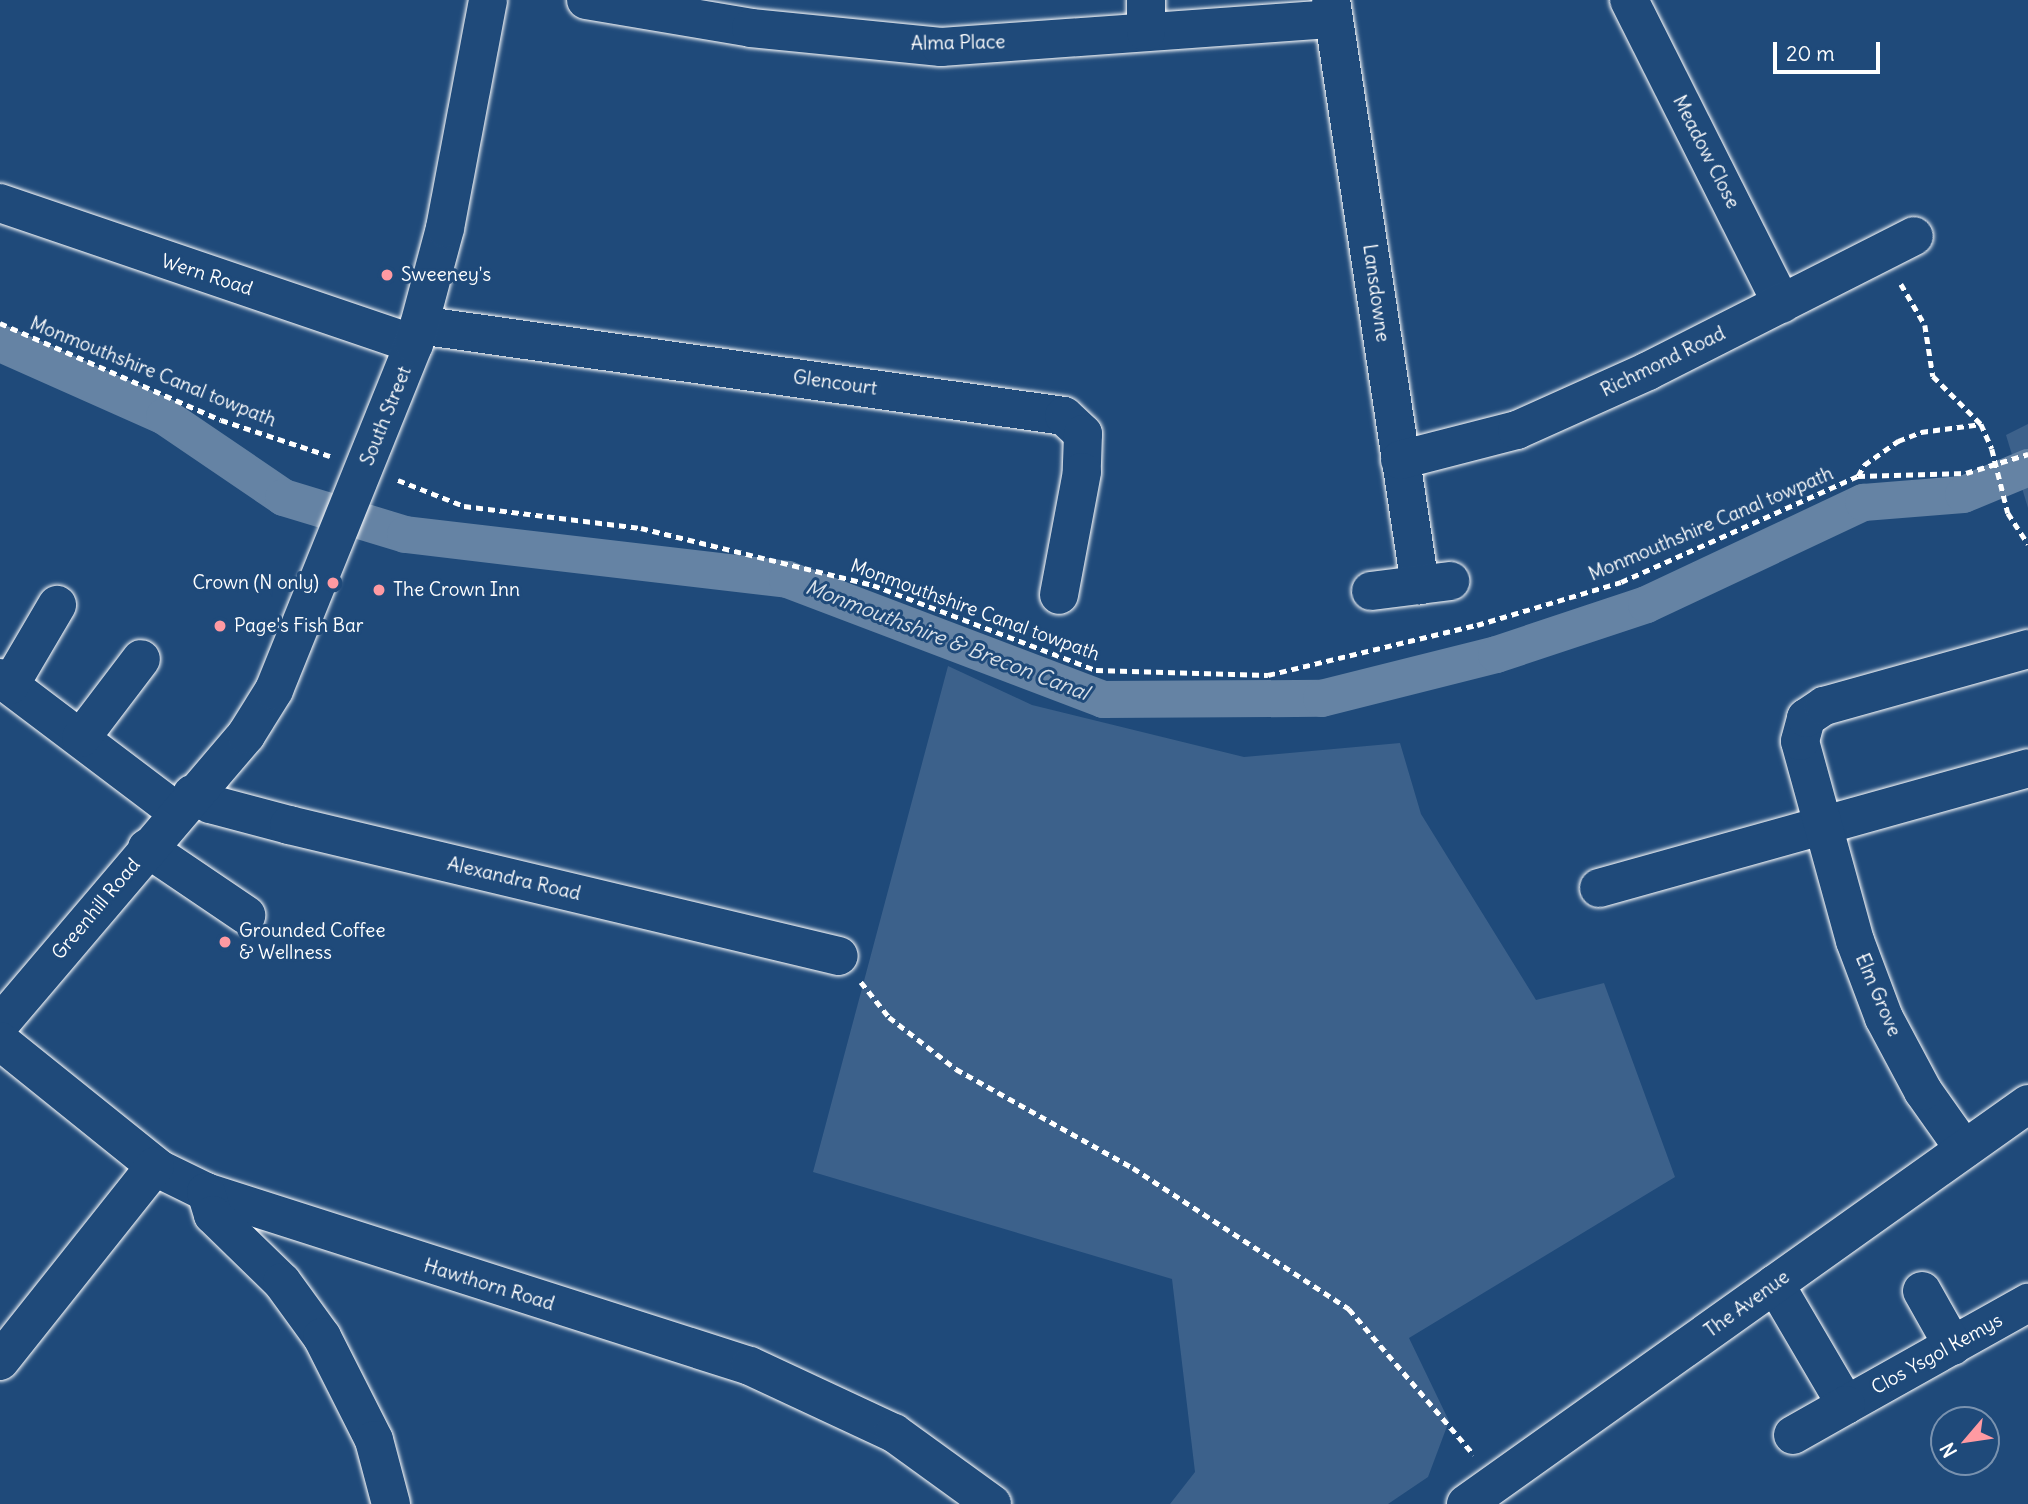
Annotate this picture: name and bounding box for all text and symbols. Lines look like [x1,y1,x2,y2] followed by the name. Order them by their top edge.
[1776,28,1883,72] scale bar
[911,31,1005,55] street label: Alma Place
[1786,40,1835,67] text: 20 m
[1668,92,1744,212] street label: Meadow Close
[1358,243,1394,343] street label: Lansdowne
[158,250,256,300] street label: Wern Road
[401,264,491,286] place label: Sweeney's
[379,267,395,283] marker: Sweeney's
[27,312,279,432] street label: Monmouthshire Canal towpath
[1597,322,1729,402] street label: Richmond Road
[356,363,416,469] street label: South Street
[792,366,878,400] street label: Glencourt
[1585,462,1837,586] street label: Monmouthshire Canal towpath
[847,554,1103,666] street label: Monmouthshire Canal towpath
[192,572,319,594] place label: Crown (N only)
[802,574,1092,706] water label: Monmouthshire & Brecon Canal
[325,575,341,591] marker: Crown (N only)
[393,579,520,601] place label: The Crown Inn
[371,582,387,598] marker: The Crown Inn
[234,615,364,637] place label: Page's Fish Bar
[212,618,228,634] marker: Page's Fish Bar
[445,853,583,905] street label: Alexandra Road
[47,854,145,964] street label: Greenhill Road
[239,920,385,964] place label: Grounded Coffee & Wellness
[217,934,233,950] marker: Grounded Coffee & Wellness
[1850,950,1906,1040] street label: Elm Grove
[421,1254,557,1316] street label: Hawthorn Road
[1700,1266,1794,1342] street label: The Avenue
[1868,1309,2006,1399] street label: Clos Ysgol Kemys
[1930,1406,2000,1476] north arrow
[1935,1439,1962,1462] text: N

